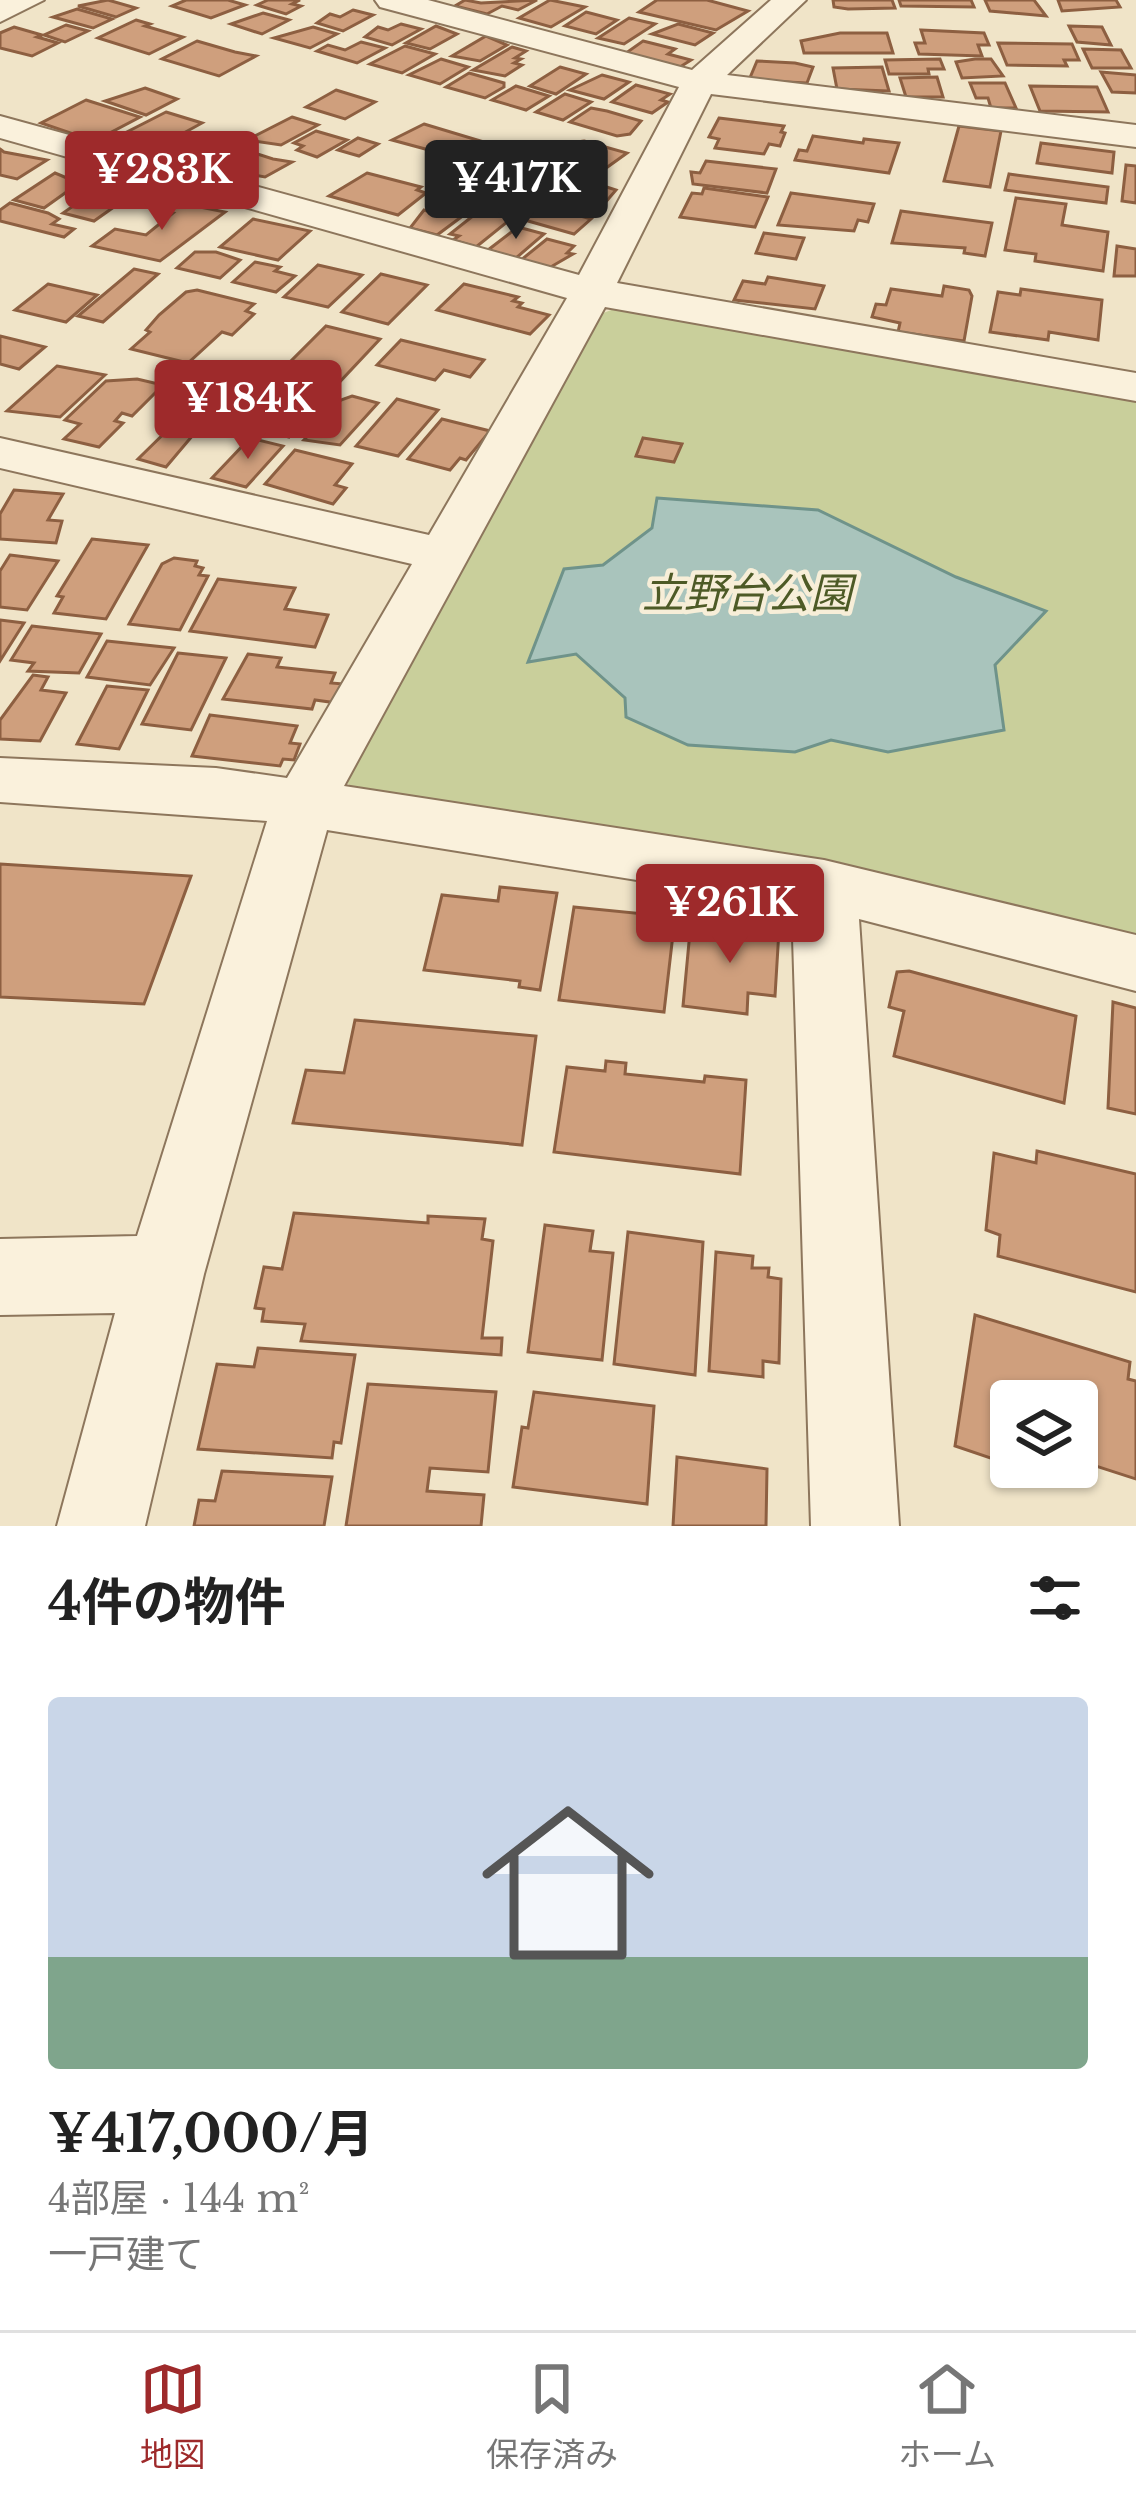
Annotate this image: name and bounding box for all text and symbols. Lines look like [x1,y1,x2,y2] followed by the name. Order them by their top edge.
[78,131,246,233] pin: ¥283K
[432,140,600,242] pin: ¥417K
[92,145,232,194] text: ¥283K
[452,154,580,203] text: ¥417K
[164,360,332,462] pin: ¥184K
[182,374,314,423] text: ¥184K
[642,567,857,619] park label: 立野台公園
[646,864,814,966] pin: ¥261K
[663,878,797,927] text: ¥261K
[990,1380,1098,1488] map controls
[990,1380,1098,1488] button: layers
[1022,1565,1088,1631] icon: filters
[48,1571,286,1634] text: 4件の物件
[460,1775,676,1991] icon: home
[48,2103,374,2166] text: ¥417,000/月
[48,2174,310,2223] text: 4部屋 · 144 m²
[48,2230,204,2279] text: 一戸建て
[140,2356,206,2476] tab: 地図
[486,2356,618,2476] tab: 保存済み
[898,2356,996,2476] tab: ホーム

